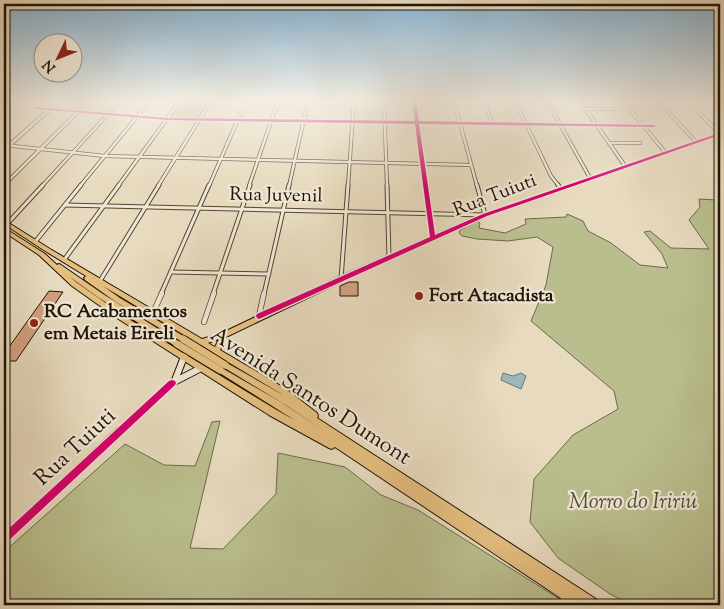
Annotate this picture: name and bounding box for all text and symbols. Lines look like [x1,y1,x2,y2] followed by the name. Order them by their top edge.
[32,32,82,82] north arrow
[39,55,61,76] text: N
[449,168,541,224] street label: Rua Tuiuti
[229,182,323,210] street label: Rua Juvenil
[429,283,554,310] place label: Fort Atacadista
[413,290,425,302] marker: Fort Atacadista
[44,299,188,348] place label: RC Acabamentos em Metais Eireli
[28,317,40,329] marker: RC Acabamentos em Metais Eireli
[203,320,417,474] street label: Avenida Santos Dumont
[28,402,124,494] street label: Rua Tuiuti
[569,487,698,519] park label: Morro do Iririú

